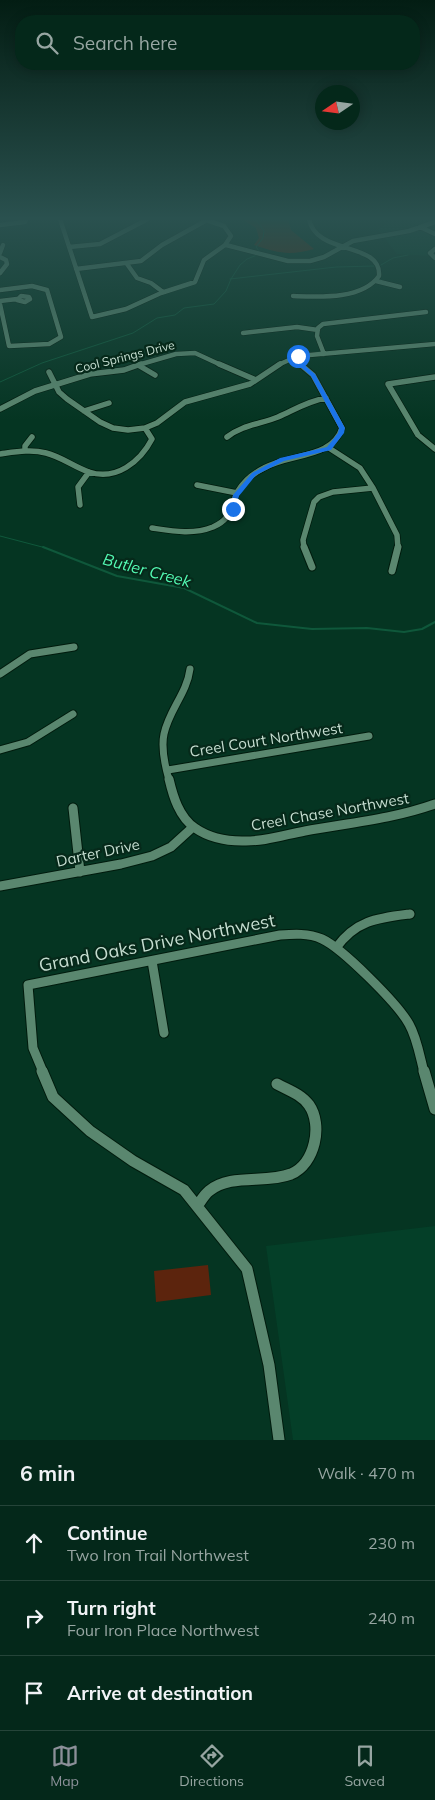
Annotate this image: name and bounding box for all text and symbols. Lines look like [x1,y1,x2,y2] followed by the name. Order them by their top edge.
[15,15,420,70] search box
[33,29,61,57] icon: search
[73,31,177,55] text: Search here
[315,85,360,130] north arrow
[74,337,176,376] street label: Cool Springs Drive
[287,345,310,368] route start
[222,498,245,521] route end
[101,549,194,592] water label: Butler Creek
[188,718,344,761] street label: Creel Court Northwest
[249,788,410,835] street label: Creel Chase Northwest
[54,834,141,871] street label: Darter Drive
[37,908,277,977] street label: Grand Oaks Drive Northwest
[20,1460,75,1486] text: 6 min
[317,1463,415,1483] text: Walk · 470 m
[67,1521,147,1545] text: Continue
[20,1529,48,1557] icon: ahead
[368,1533,415,1553] text: 230 m
[67,1545,249,1565] text: Two Iron Trail Northwest
[67,1596,156,1620] text: Turn right
[20,1604,48,1632] icon: right
[368,1608,415,1628] text: 240 m
[67,1620,259,1640] text: Four Iron Place Northwest
[20,1679,48,1707] icon: arrive
[67,1681,253,1705] text: Arrive at destination
[50,1742,79,1790] tab: Map
[179,1742,244,1790] tab: Directions
[344,1742,385,1790] tab: Saved

